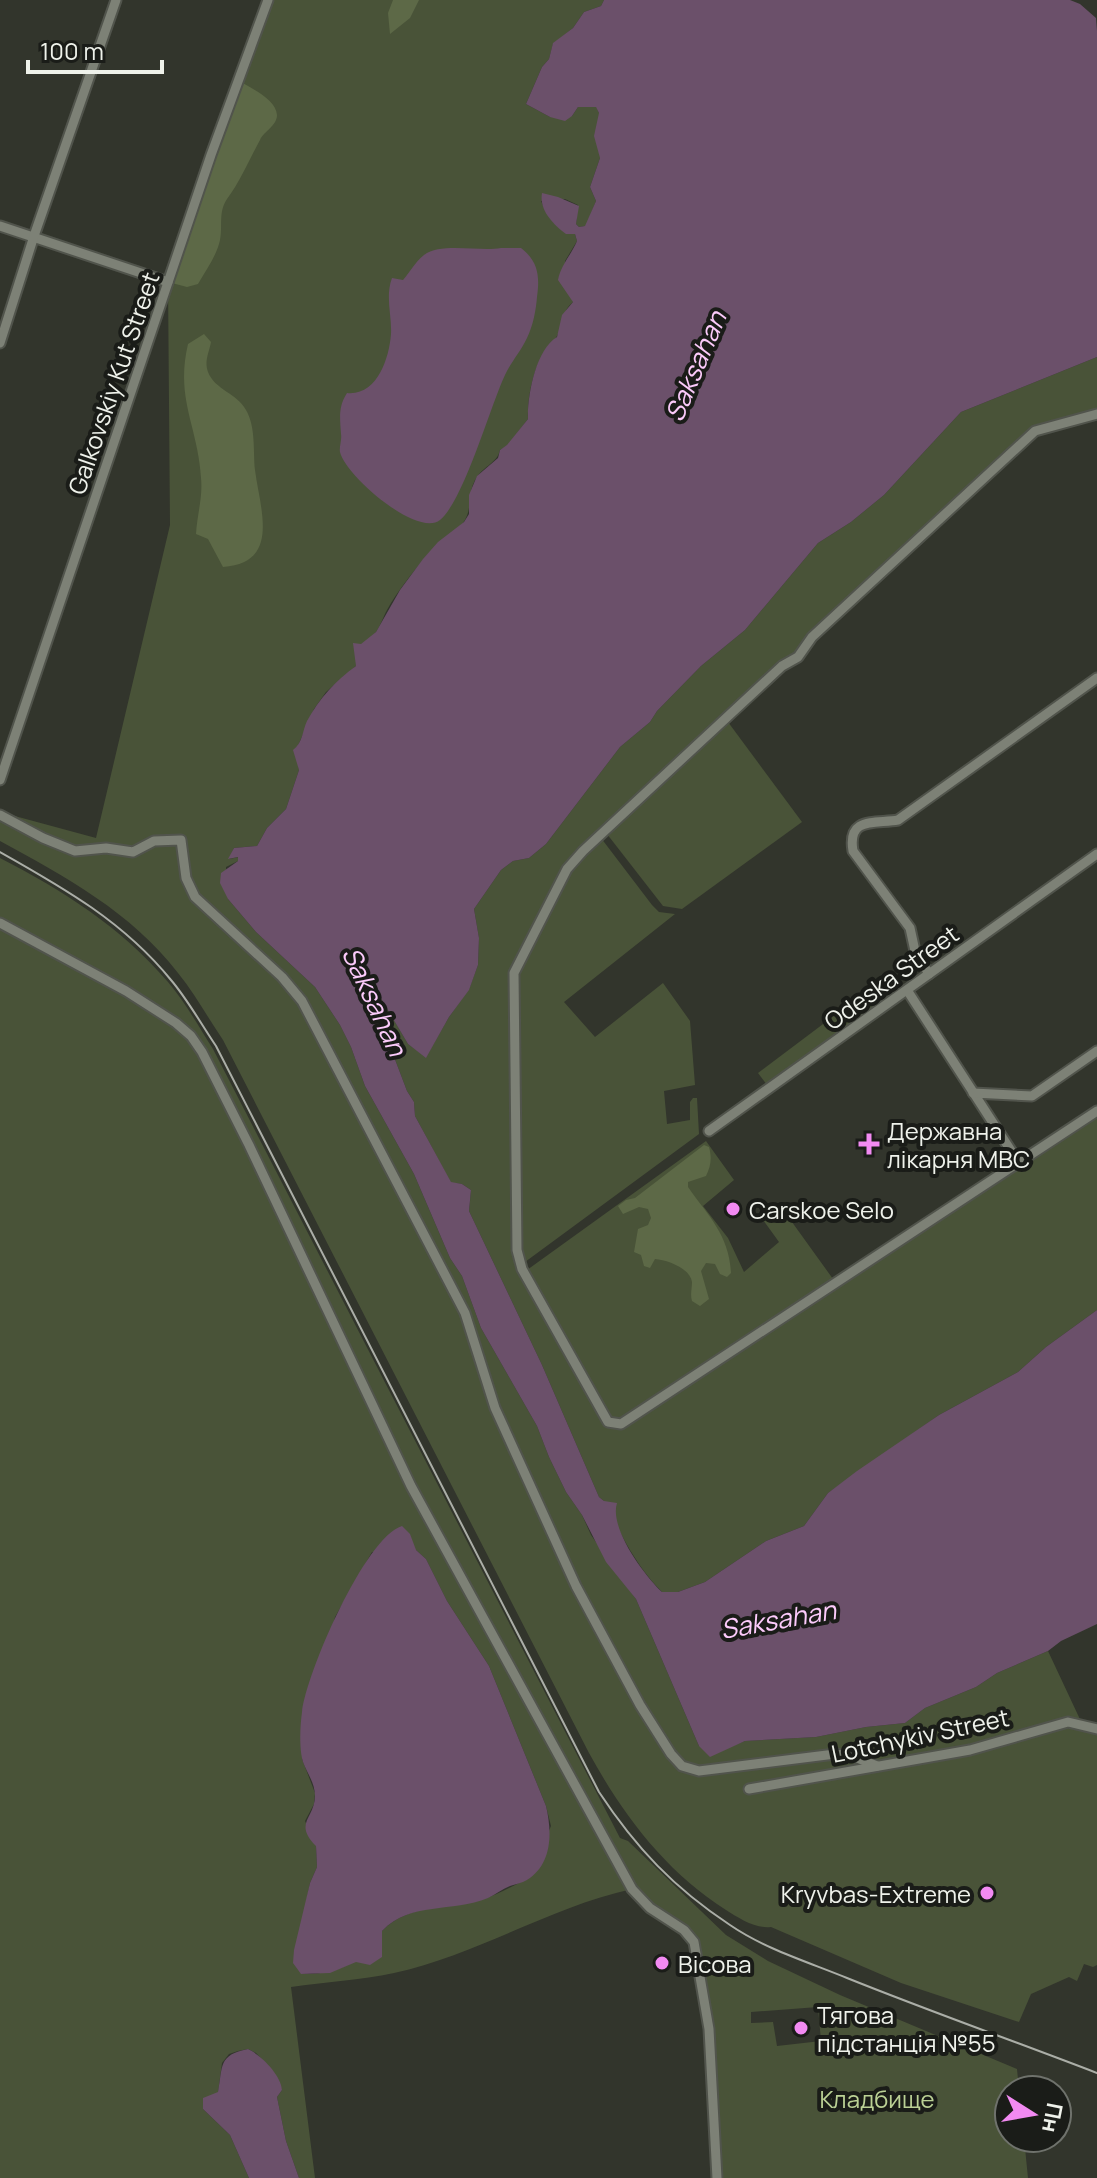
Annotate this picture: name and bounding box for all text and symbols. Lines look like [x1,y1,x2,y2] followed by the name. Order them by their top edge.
[28,24,162,74] scale bar
[40,34,104,67] text: 100 m
[59,267,167,499] street label: Galkovskiy Kut Street
[656,304,735,427] water label: Saksahan
[817,917,965,1037] street label: Odeska Street
[334,941,417,1063] water label: Saksahan
[887,1114,1030,1175] place label: Державна лікарня МВС
[858,1133,880,1155] marker: Державна лікарня МВС
[749,1193,894,1226] place label: Carskое Selo
[724,1200,742,1218] marker: Carskое Selo
[717,1591,840,1647] water label: Saksahan
[828,1700,1012,1770] street label: Lotchykiv Street
[781,1877,971,1910] place label: Kryvbas-Extreme
[978,1884,996,1902] marker: Kryvbas-Extreme
[678,1947,752,1980] place label: Вісова
[653,1954,671,1972] marker: Вісова
[817,1998,996,2059] place label: Тягова підстанція №55
[792,2019,810,2037] marker: Тягова підстанція №55
[993,2074,1073,2154] north arrow
[820,2082,934,2115] park label: Кладбище
[1035,2100,1070,2135] text: Пн

